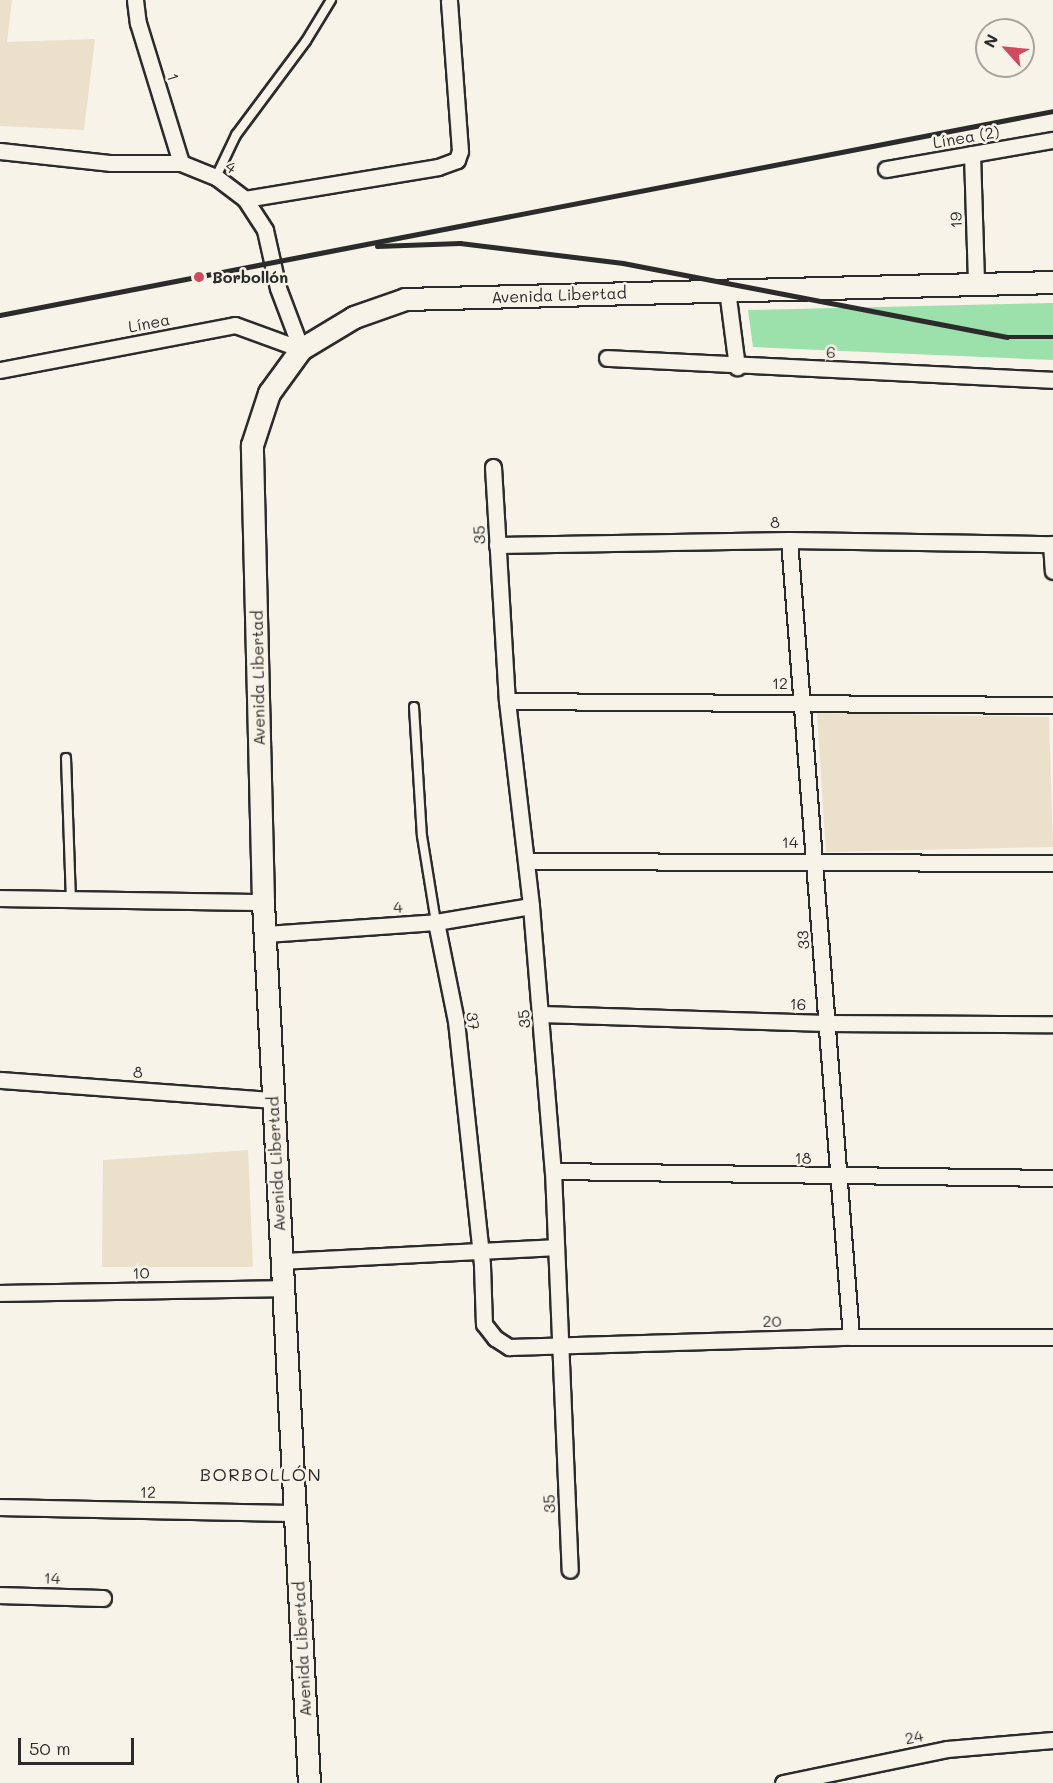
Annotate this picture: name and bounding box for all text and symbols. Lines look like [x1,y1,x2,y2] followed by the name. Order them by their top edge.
[975,18,1035,78] north arrow
[978,30,1002,51] text: N
[163,71,183,83] street label: 1
[931,122,1001,152] street label: Línea (2)
[222,156,240,178] street label: 4
[946,211,966,229] street label: 19
[212,267,288,287] place label: Borbollón
[190,268,208,286] marker: Borbollón
[491,283,627,307] street label: Avenida Libertad
[126,310,172,336] street label: Línea
[826,342,836,362] street label: 6
[770,512,780,532] street label: 8
[469,525,489,545] street label: 35
[247,610,269,746] street label: Avenida Libertad
[772,673,788,693] street label: 12
[782,832,798,852] street label: 14
[393,897,403,917] street label: 4
[793,930,813,950] street label: 33
[789,994,807,1014] street label: 16
[514,1009,534,1029] street label: 35
[462,1011,484,1031] street label: 37
[133,1062,143,1082] street label: 8
[263,1096,289,1232] street label: Avenida Libertad
[794,1148,812,1168] street label: 18
[132,1263,150,1283] street label: 10
[762,1311,782,1331] street label: 20
[200,1463,322,1485] district label: BORBOLLÓN
[140,1482,156,1502] street label: 12
[539,1494,559,1514] street label: 35
[43,1568,61,1588] street label: 14
[289,1581,315,1717] street label: Avenida Libertad
[21,1726,136,1764] scale bar
[903,1726,925,1748] street label: 24
[29,1736,71,1760] text: 50 m

